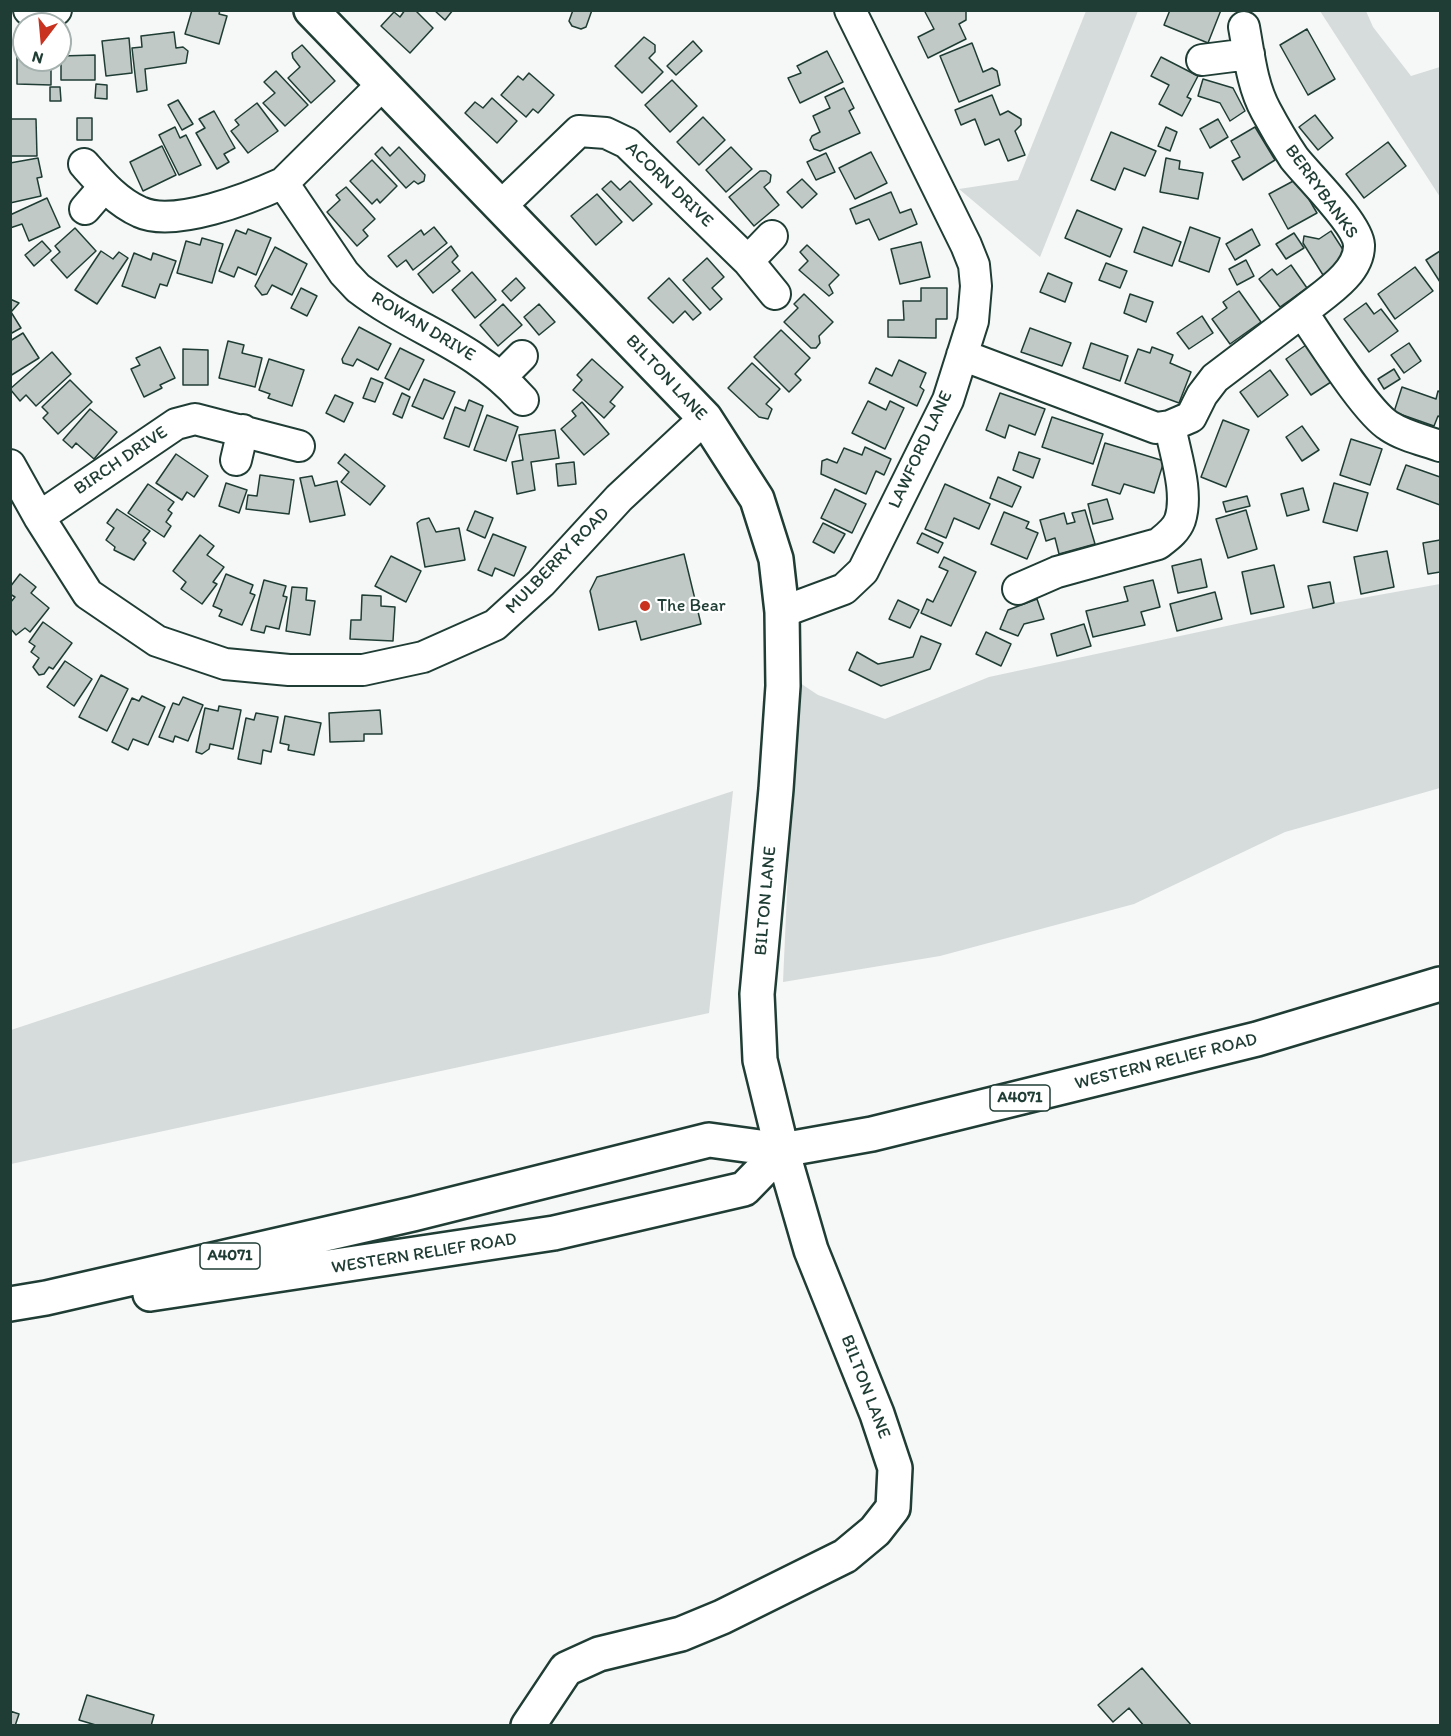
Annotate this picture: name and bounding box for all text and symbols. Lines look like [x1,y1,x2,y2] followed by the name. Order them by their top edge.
[12,12,72,72] north arrow
[30,47,45,68] text: N
[621,138,717,232] street label: ACORN DRIVE
[1280,141,1362,243] street label: BERRYBANKS
[367,287,479,367] street label: ROWAN DRIVE
[621,331,711,425] street label: BILTON LANE
[884,388,958,512] street label: LAWFORD LANE
[70,422,172,500] street label: BIRCH DRIVE
[502,503,614,619] street label: MULBERRY ROAD
[657,595,726,617] place label: The Bear
[638,599,652,613] marker: The Bear
[750,845,782,957] street label: BILTON LANE
[1073,1029,1259,1095] street label: WESTERN RELIEF ROAD
[990,1085,1050,1111] road number: A4071
[330,1229,518,1279] street label: WESTERN RELIEF ROAD
[200,1243,260,1269] road number: A4071
[835,1332,895,1442] street label: BILTON LANE

